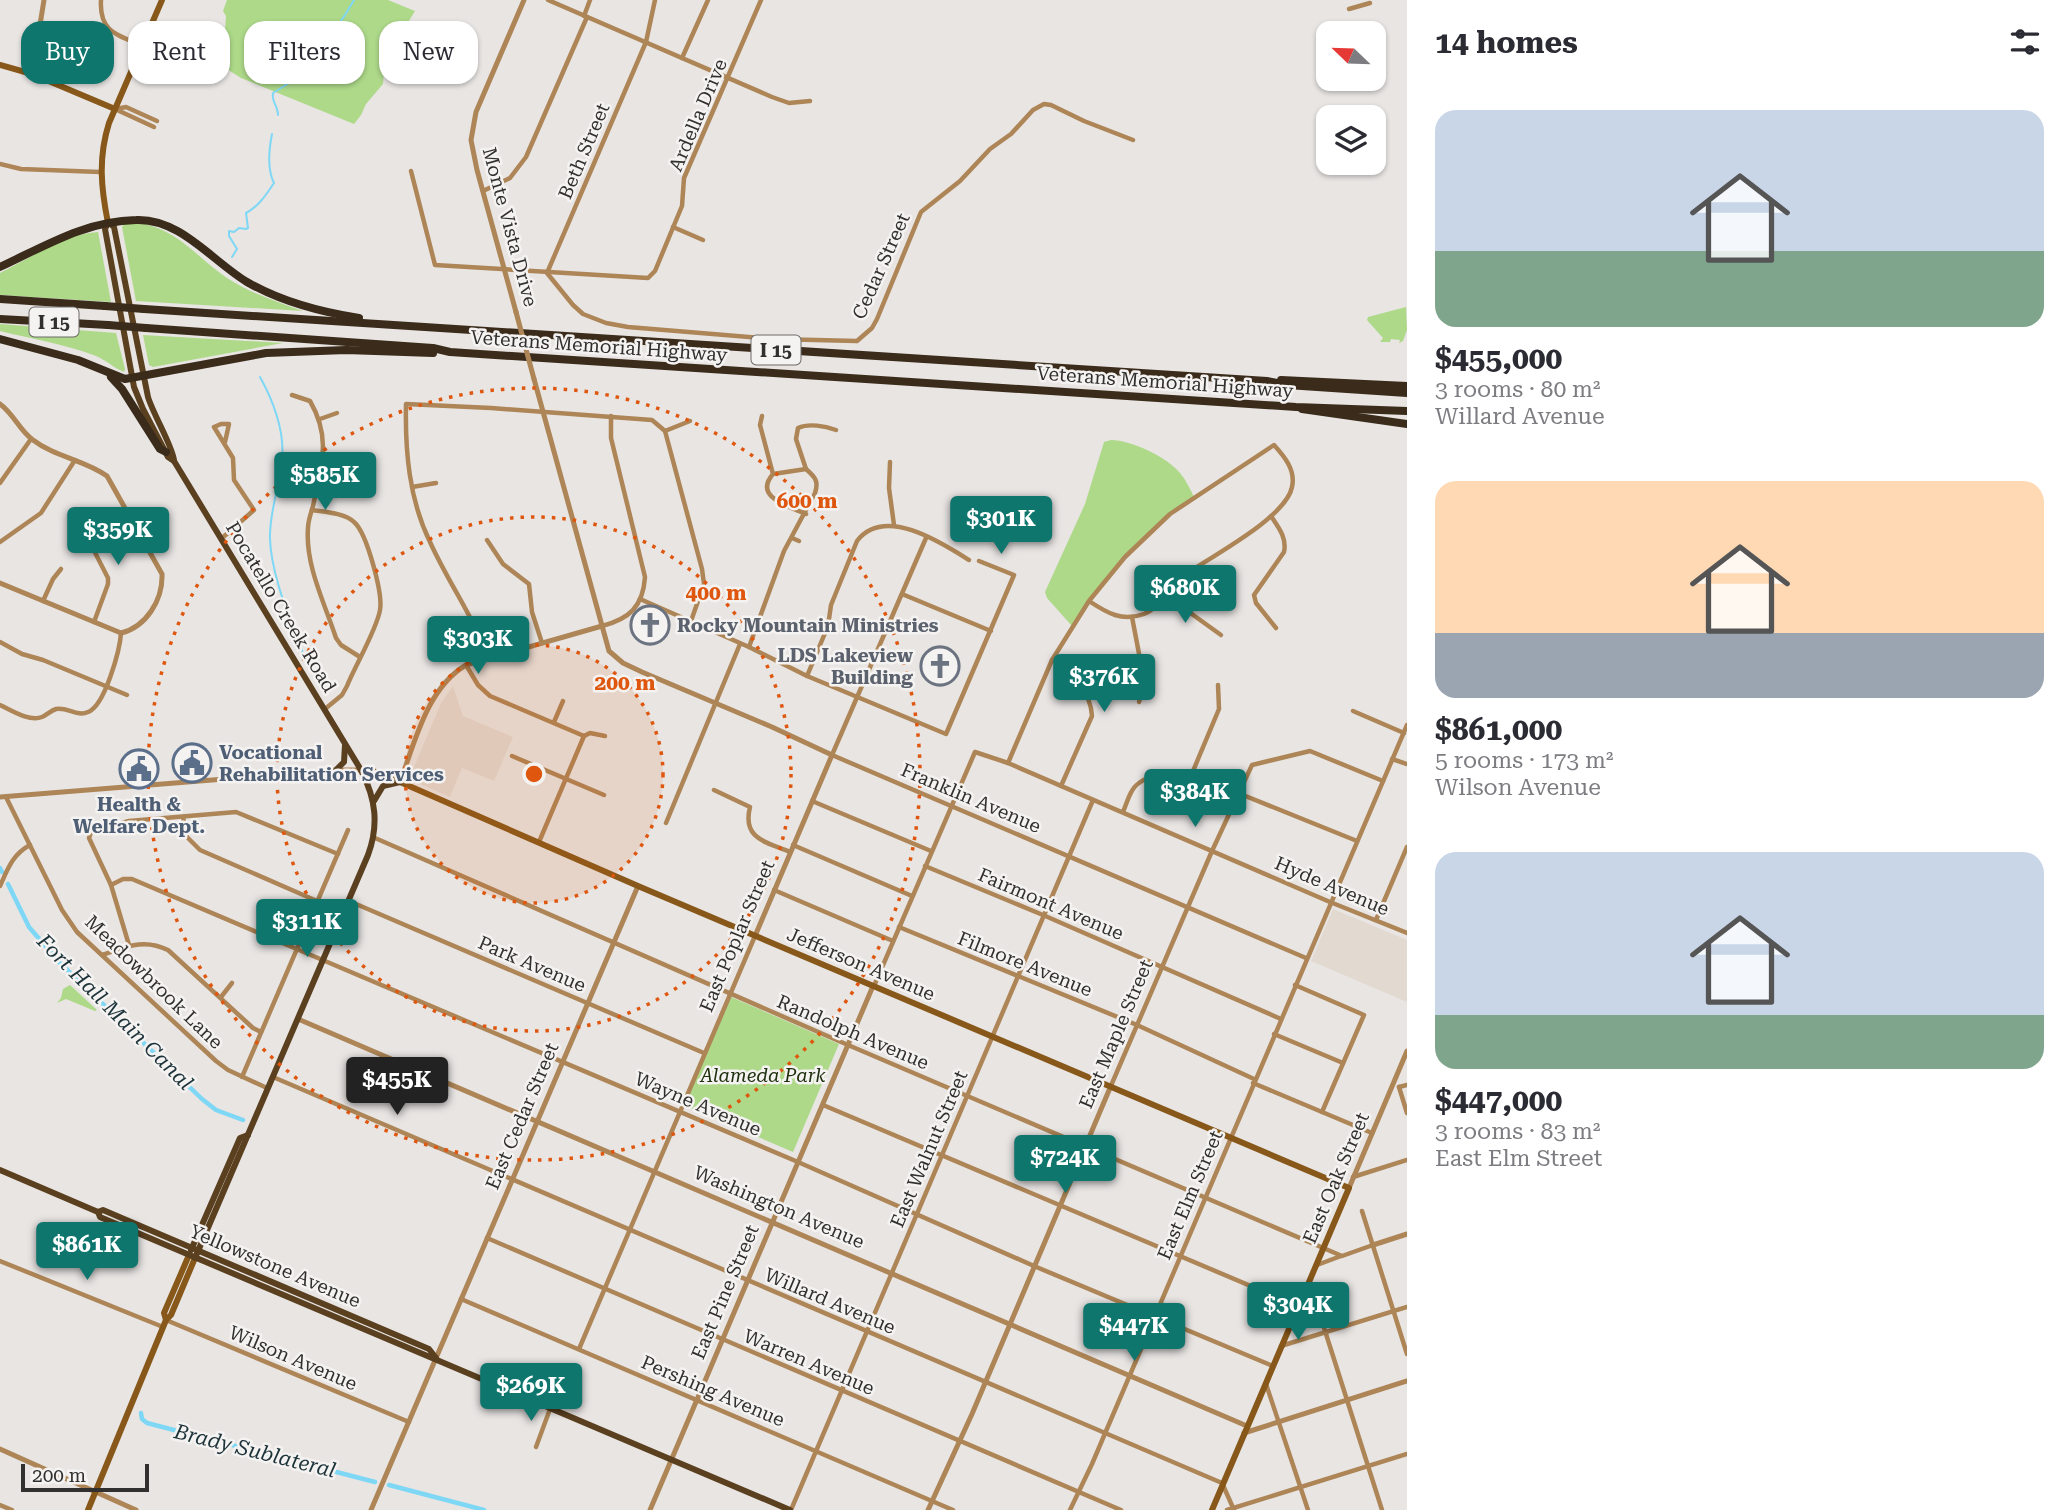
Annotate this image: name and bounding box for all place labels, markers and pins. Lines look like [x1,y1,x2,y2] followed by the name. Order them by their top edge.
[276,452,374,512] pin: $585K
[952,496,1050,556] pin: $301K
[69,508,167,567] pin: $359K
[1136,566,1234,625] pin: $680K
[629,604,671,646] church icon: Rocky Mountain Ministries
[677,614,939,637] place label: Rocky Mountain Ministries
[429,616,527,676] pin: $303K
[778,644,914,689] place label: LDS Lakeview Building
[919,645,961,687] church icon: LDS Lakeview Building
[1055,654,1153,714] pin: $376K
[219,741,444,786] place label: Vocational Rehabilitation Services
[171,742,213,784] public building icon: Vocational Rehabilitation Services
[118,748,160,790] public building icon: Health & Welfare Dept.
[522,762,546,786] centre of rings
[1146,770,1244,829] pin: $384K
[73,793,205,838] place label: Health & Welfare Dept.
[258,900,356,959] pin: $311K
[348,1058,446,1117] pin: $455K
[1016,1136,1114,1195] pin: $724K
[38,1222,136,1282] pin: $861K
[1249,1282,1347,1342] pin: $304K
[1085,1304,1183,1363] pin: $447K
[482,1364,580,1423] pin: $269K

